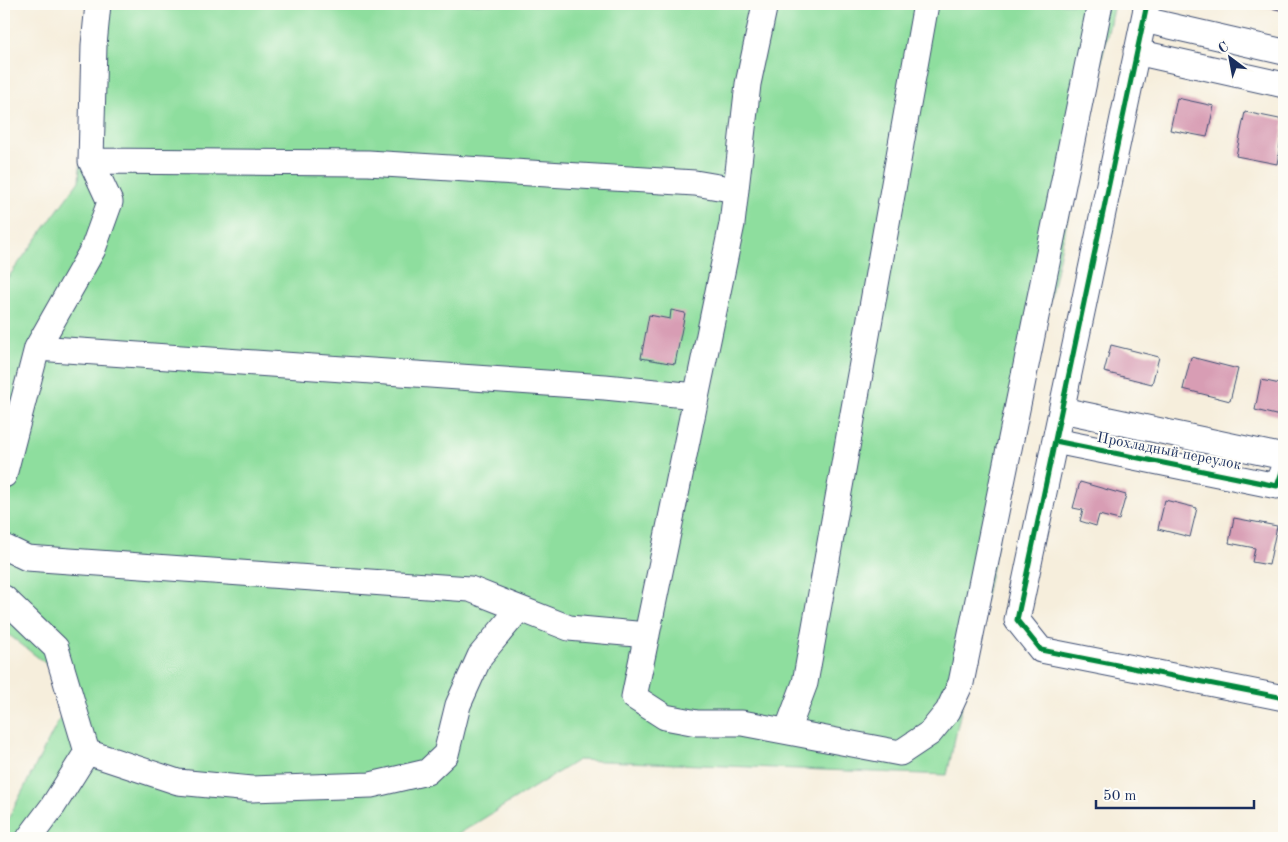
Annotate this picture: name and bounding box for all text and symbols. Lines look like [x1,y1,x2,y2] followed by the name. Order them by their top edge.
[1206,32,1256,82] north arrow
[1216,39,1231,56] text: С
[1096,431,1243,473] street label: Прохладный переулок
[1096,777,1253,809] scale bar
[1103,789,1137,804] text: 50 m

